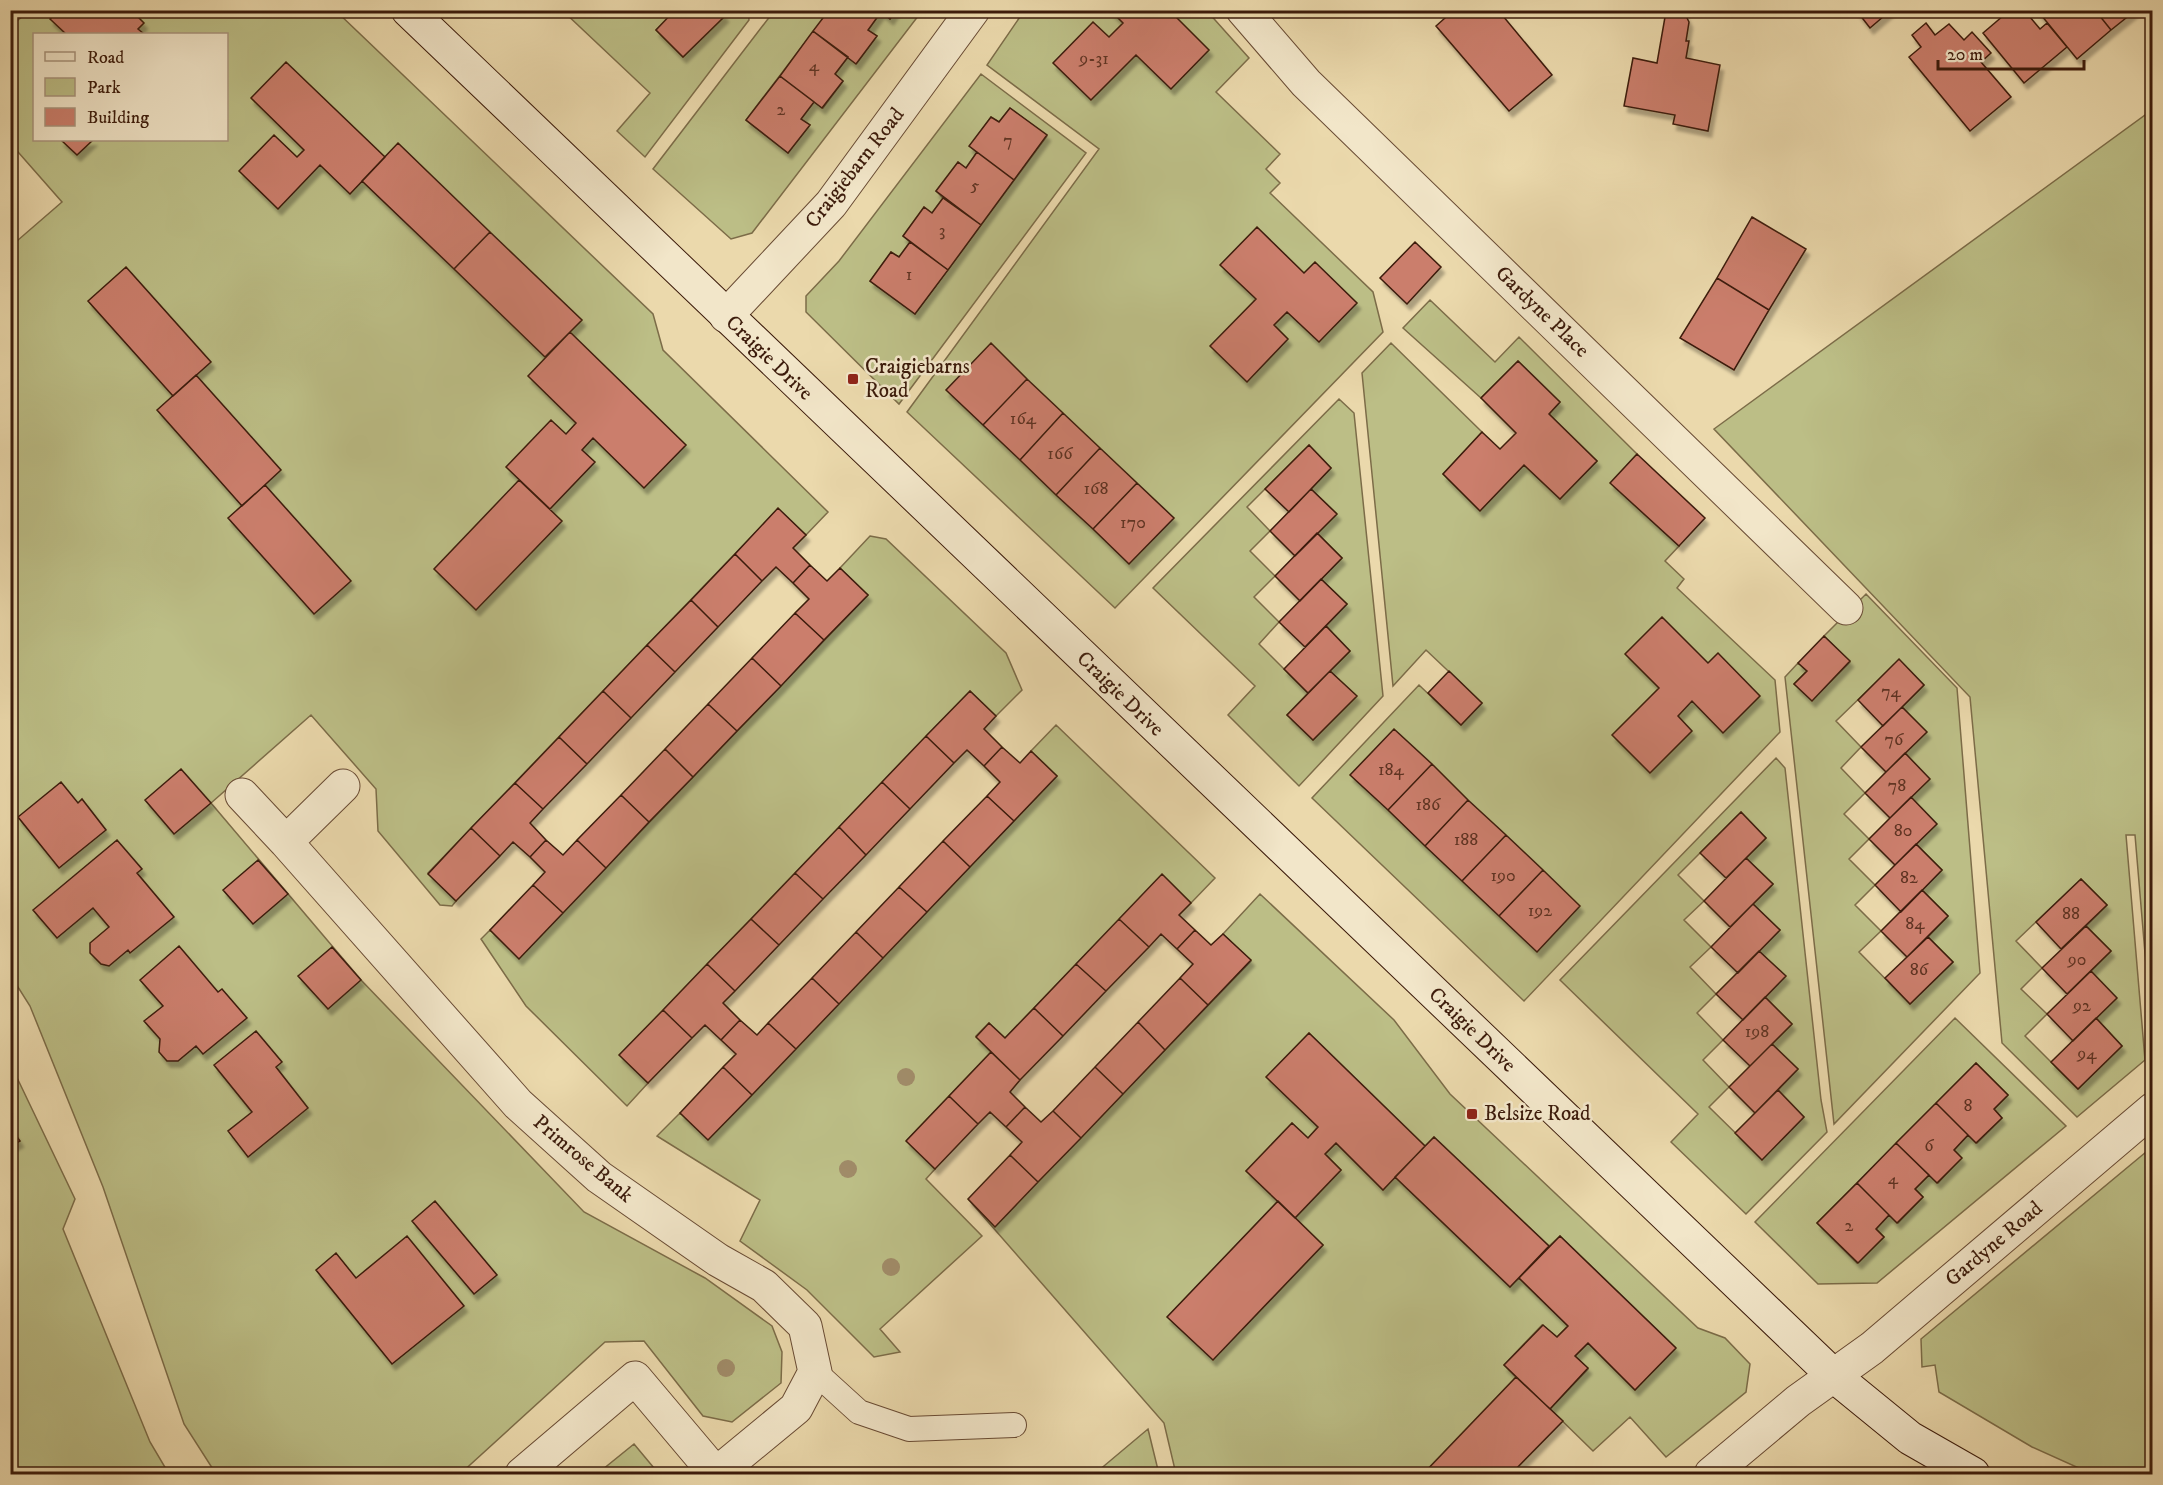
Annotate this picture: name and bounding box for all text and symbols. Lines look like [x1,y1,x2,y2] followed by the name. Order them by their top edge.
[33,33,228,141] legend
[1938,33,2084,71] scale bar
[1947,44,1983,66] text: 20 m
[87,47,124,69] text: Road
[1078,48,1109,70] house number: 9-31
[809,55,820,77] house number: 4
[87,77,121,99] text: Park
[777,99,786,121] house number: 2
[800,102,910,233] street label: Craigiebarn Road
[87,107,149,129] text: Building
[1003,130,1013,152] house number: 7
[971,175,980,197] house number: 5
[939,220,945,242] house number: 3
[1490,261,1595,364] street label: Gardyne Place
[906,264,912,286] house number: 1
[720,310,818,406] street label: Craigie Drive
[865,354,970,404] place label: Craigiebarns Road
[846,372,860,386] marker: Craigiebarns Road
[1010,408,1037,430] house number: 164
[1047,443,1073,465] house number: 166
[1084,478,1108,500] house number: 168
[1120,512,1146,534] house number: 170
[1071,646,1169,742] street label: Craigie Drive
[1881,681,1901,703] house number: 74
[1885,729,1904,751] house number: 76
[1378,759,1405,781] house number: 184
[1888,775,1906,797] house number: 78
[1416,794,1441,816] house number: 186
[1894,820,1912,842] house number: 80
[1454,829,1478,851] house number: 188
[1490,865,1516,887] house number: 190
[1900,867,1918,889] house number: 82
[1528,900,1552,922] house number: 192
[2062,903,2080,925] house number: 88
[1905,913,1925,935] house number: 84
[2067,949,2086,971] house number: 90
[1910,959,1929,981] house number: 86
[1423,982,1521,1078] street label: Craigie Drive
[2072,995,2091,1017] house number: 92
[1745,1021,1769,1043] house number: 198
[2076,1043,2097,1065] house number: 94
[1963,1095,1973,1117] house number: 8
[1484,1101,1591,1127] place label: Belsize Road
[1465,1107,1479,1121] marker: Belsize Road
[528,1109,639,1209] street label: Primrose Bank
[1924,1135,1934,1157] house number: 6
[1888,1168,1899,1190] house number: 4
[1940,1195,2048,1292] street label: Gardyne Road
[1845,1215,1854,1237] house number: 2

